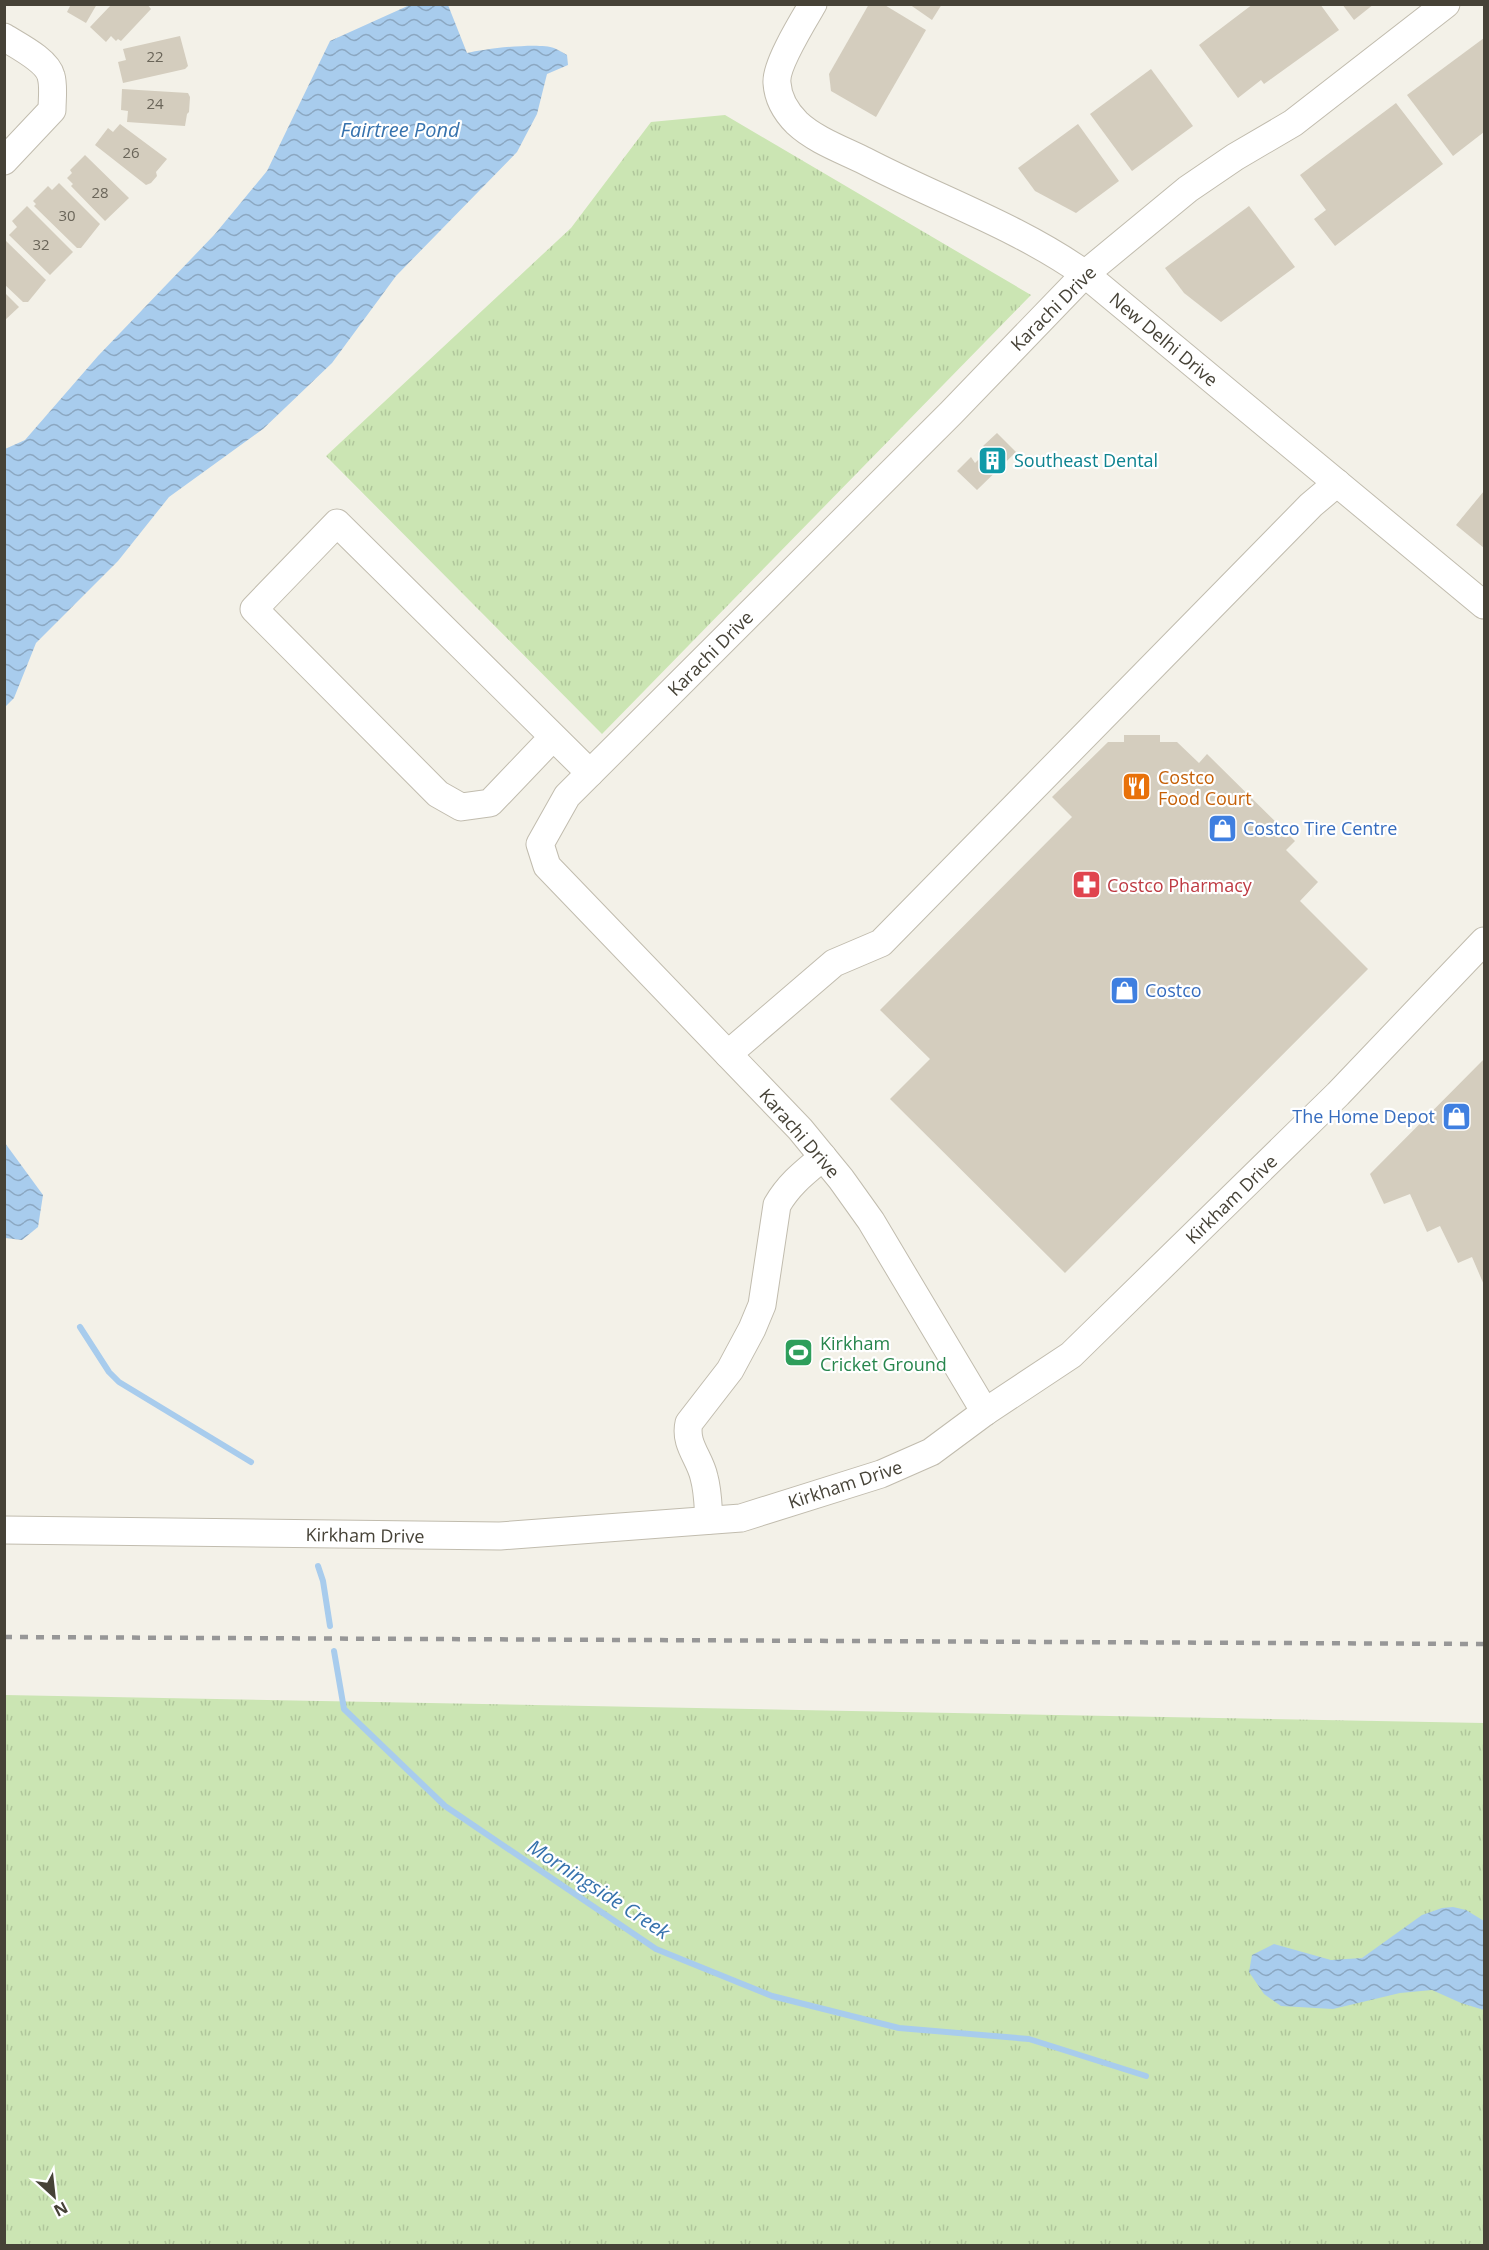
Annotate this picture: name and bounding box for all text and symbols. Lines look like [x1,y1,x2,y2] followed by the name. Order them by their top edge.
[146,46,164,66] house number: 22
[146,93,164,113] house number: 24
[340,116,460,143] water label: Fairtree Pond
[122,142,140,162] house number: 26
[91,182,109,202] house number: 28
[58,205,76,225] house number: 30
[32,234,50,254] house number: 32
[1005,260,1101,356] street label: Karachi Drive
[1105,287,1223,391] street label: New Delhi Drive
[977,444,1009,476] building icon: Southeast Dental
[1014,448,1158,472] place label: Southeast Dental
[662,605,758,701] street label: Karachi Drive
[1158,765,1252,810] place label: Costco Food Court
[1121,771,1153,803] restaurant icon: Costco Food Court
[1206,812,1238,844] shop icon: Costco Tire Centre
[1243,816,1397,840] place label: Costco Tire Centre
[1070,869,1102,901] pharmacy icon: Costco Pharmacy
[1107,873,1253,897] place label: Costco Pharmacy
[1108,974,1140,1006] shop icon: Costco
[1145,978,1202,1002] place label: Costco
[754,1083,846,1183] street label: Karachi Drive
[1440,1100,1472,1132] shop icon: The Home Depot
[1292,1104,1435,1128] place label: The Home Depot
[1180,1149,1282,1249] street label: Kirkham Drive
[820,1331,947,1376] place label: Kirkham Cricket Ground
[783,1337,815,1369] sports icon: Kirkham Cricket Ground
[785,1454,905,1514] street label: Kirkham Drive
[305,1522,425,1548] street label: Kirkham Drive
[523,1833,676,1946] water label: Morningside Creek
[24,2166,84,2226] north arrow
[50,2197,72,2222] text: N

